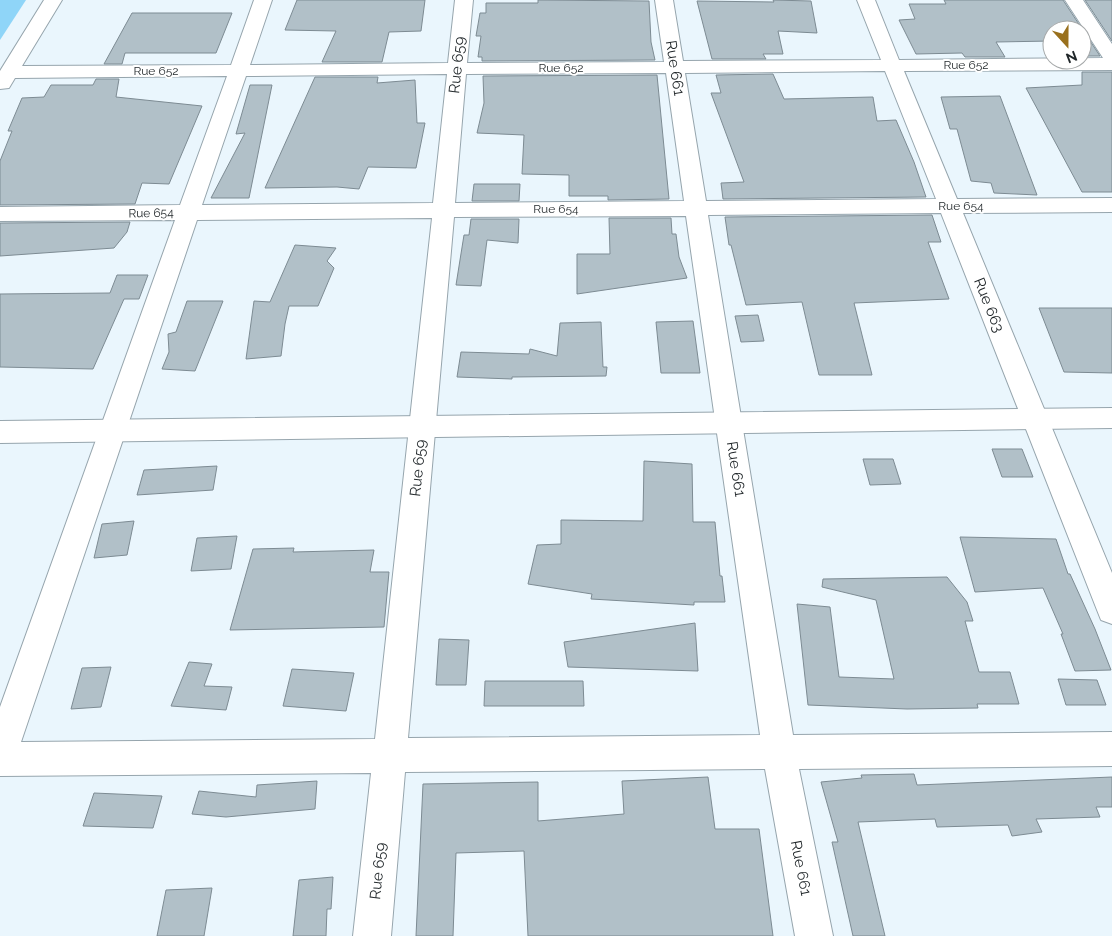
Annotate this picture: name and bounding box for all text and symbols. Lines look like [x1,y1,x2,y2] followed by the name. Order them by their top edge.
[1042,20,1092,70] north arrow
[445,35,469,94] street label: Rue 659
[662,39,688,98] street label: Rue 661
[1064,48,1080,67] text: N
[943,58,989,72] street label: Rue 652
[538,61,584,75] street label: Rue 652
[133,64,179,78] street label: Rue 652
[938,199,984,213] street label: Rue 654
[533,202,579,216] street label: Rue 654
[128,206,174,220] street label: Rue 654
[970,275,1008,335] street label: Rue 663
[406,438,430,497] street label: Rue 659
[723,440,749,499] street label: Rue 661
[787,839,815,898] street label: Rue 661
[366,841,390,900] street label: Rue 659

